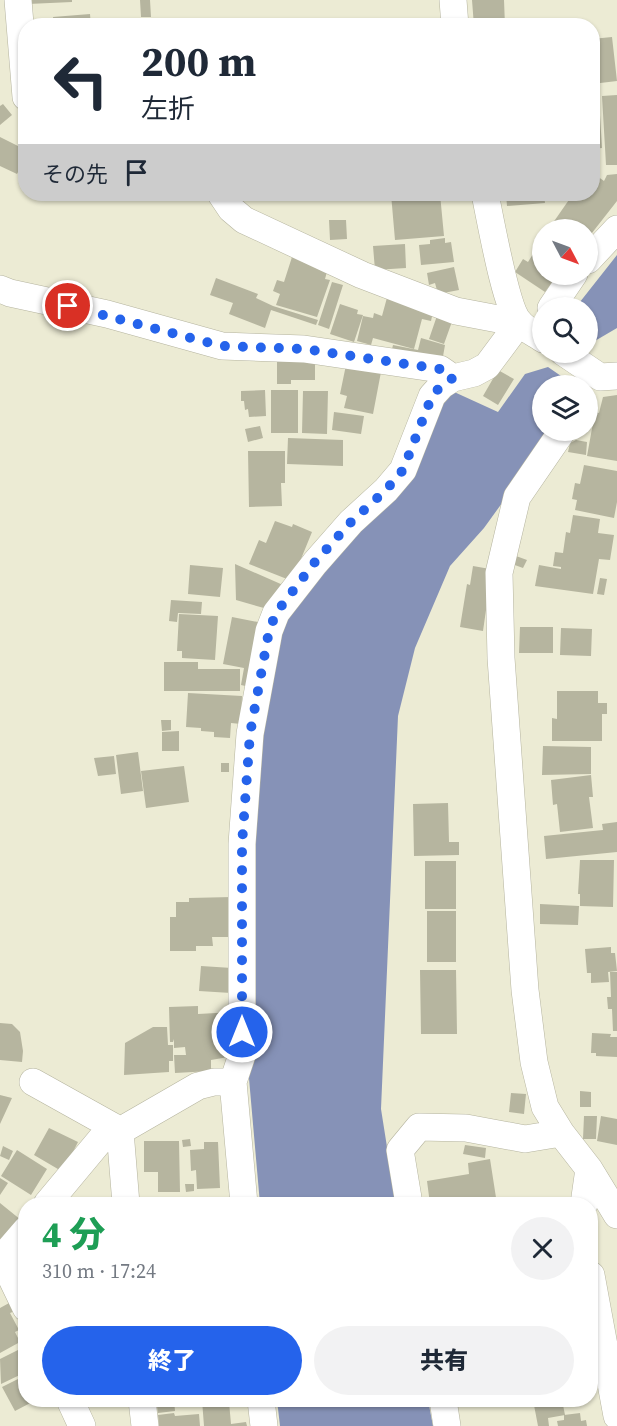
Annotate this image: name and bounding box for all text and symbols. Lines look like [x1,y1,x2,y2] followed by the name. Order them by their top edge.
[141,32,256,90] text: 200 m
[42,42,120,120] icon: left
[141,90,195,127] text: 左折
[120,156,153,189] icon: arrive
[42,159,108,189] text: その先
[532,219,598,285] north arrow
[532,219,598,441] map controls
[42,280,93,331] pin
[51,289,84,322] icon: arrive
[532,297,598,363] button: search
[532,375,598,441] button: layers
[210,1000,274,1064] position arrow
[42,1210,105,1259] text: 4 分
[511,1217,574,1280] button: close
[42,1257,156,1285] text: 310 m · 17:24
[42,1326,302,1395] button: 終了
[314,1326,574,1395] button: 共有

